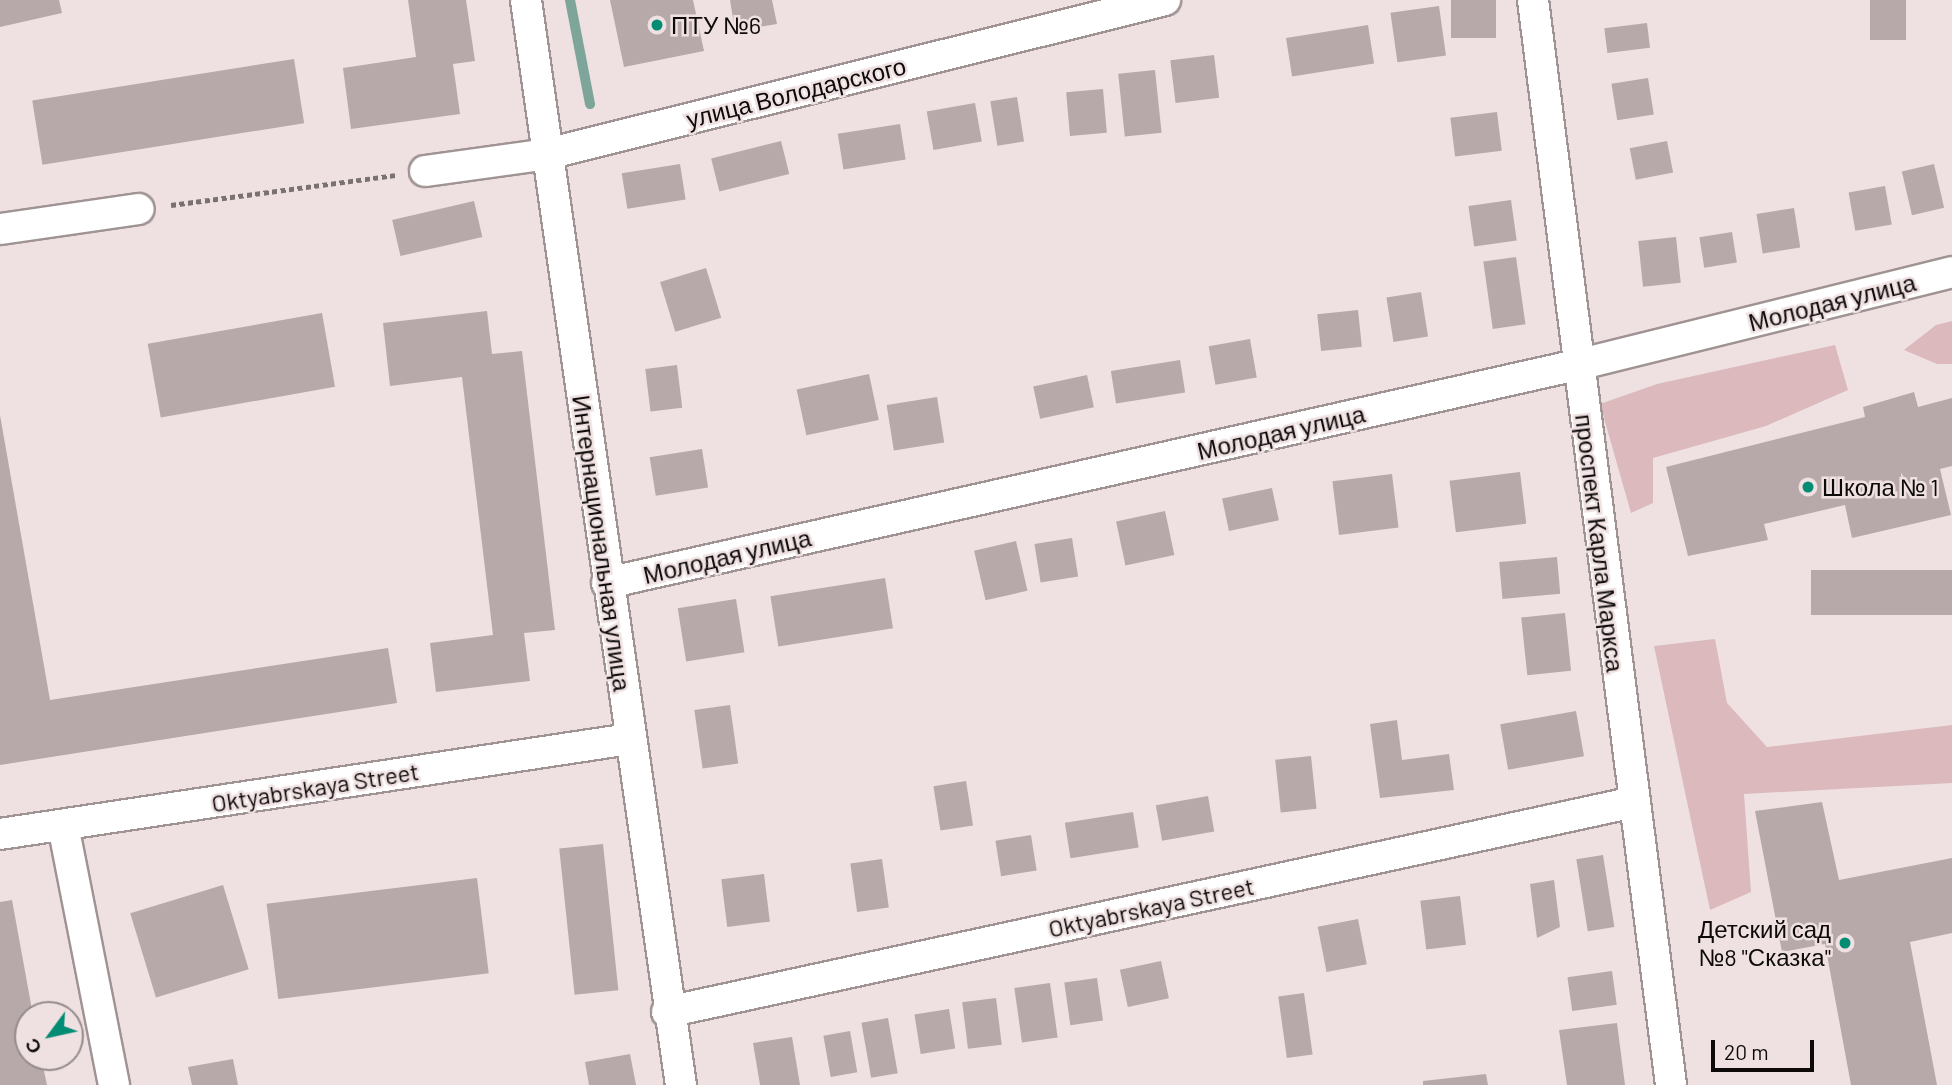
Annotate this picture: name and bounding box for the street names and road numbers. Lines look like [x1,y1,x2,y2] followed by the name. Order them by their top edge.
[683,51,909,133] street label: улица Володарского
[1745,267,1919,337] street label: Молодая улица
[567,393,637,693] street label: Интернациональная улица
[1194,399,1368,465] street label: Молодая улица
[1570,412,1630,674] street label: проспект Карла Маркса
[640,523,814,589] street label: Молодая улица
[209,756,421,818] street label: Oktyabrskaya Street
[1046,871,1256,943] street label: Oktyabrskaya Street

